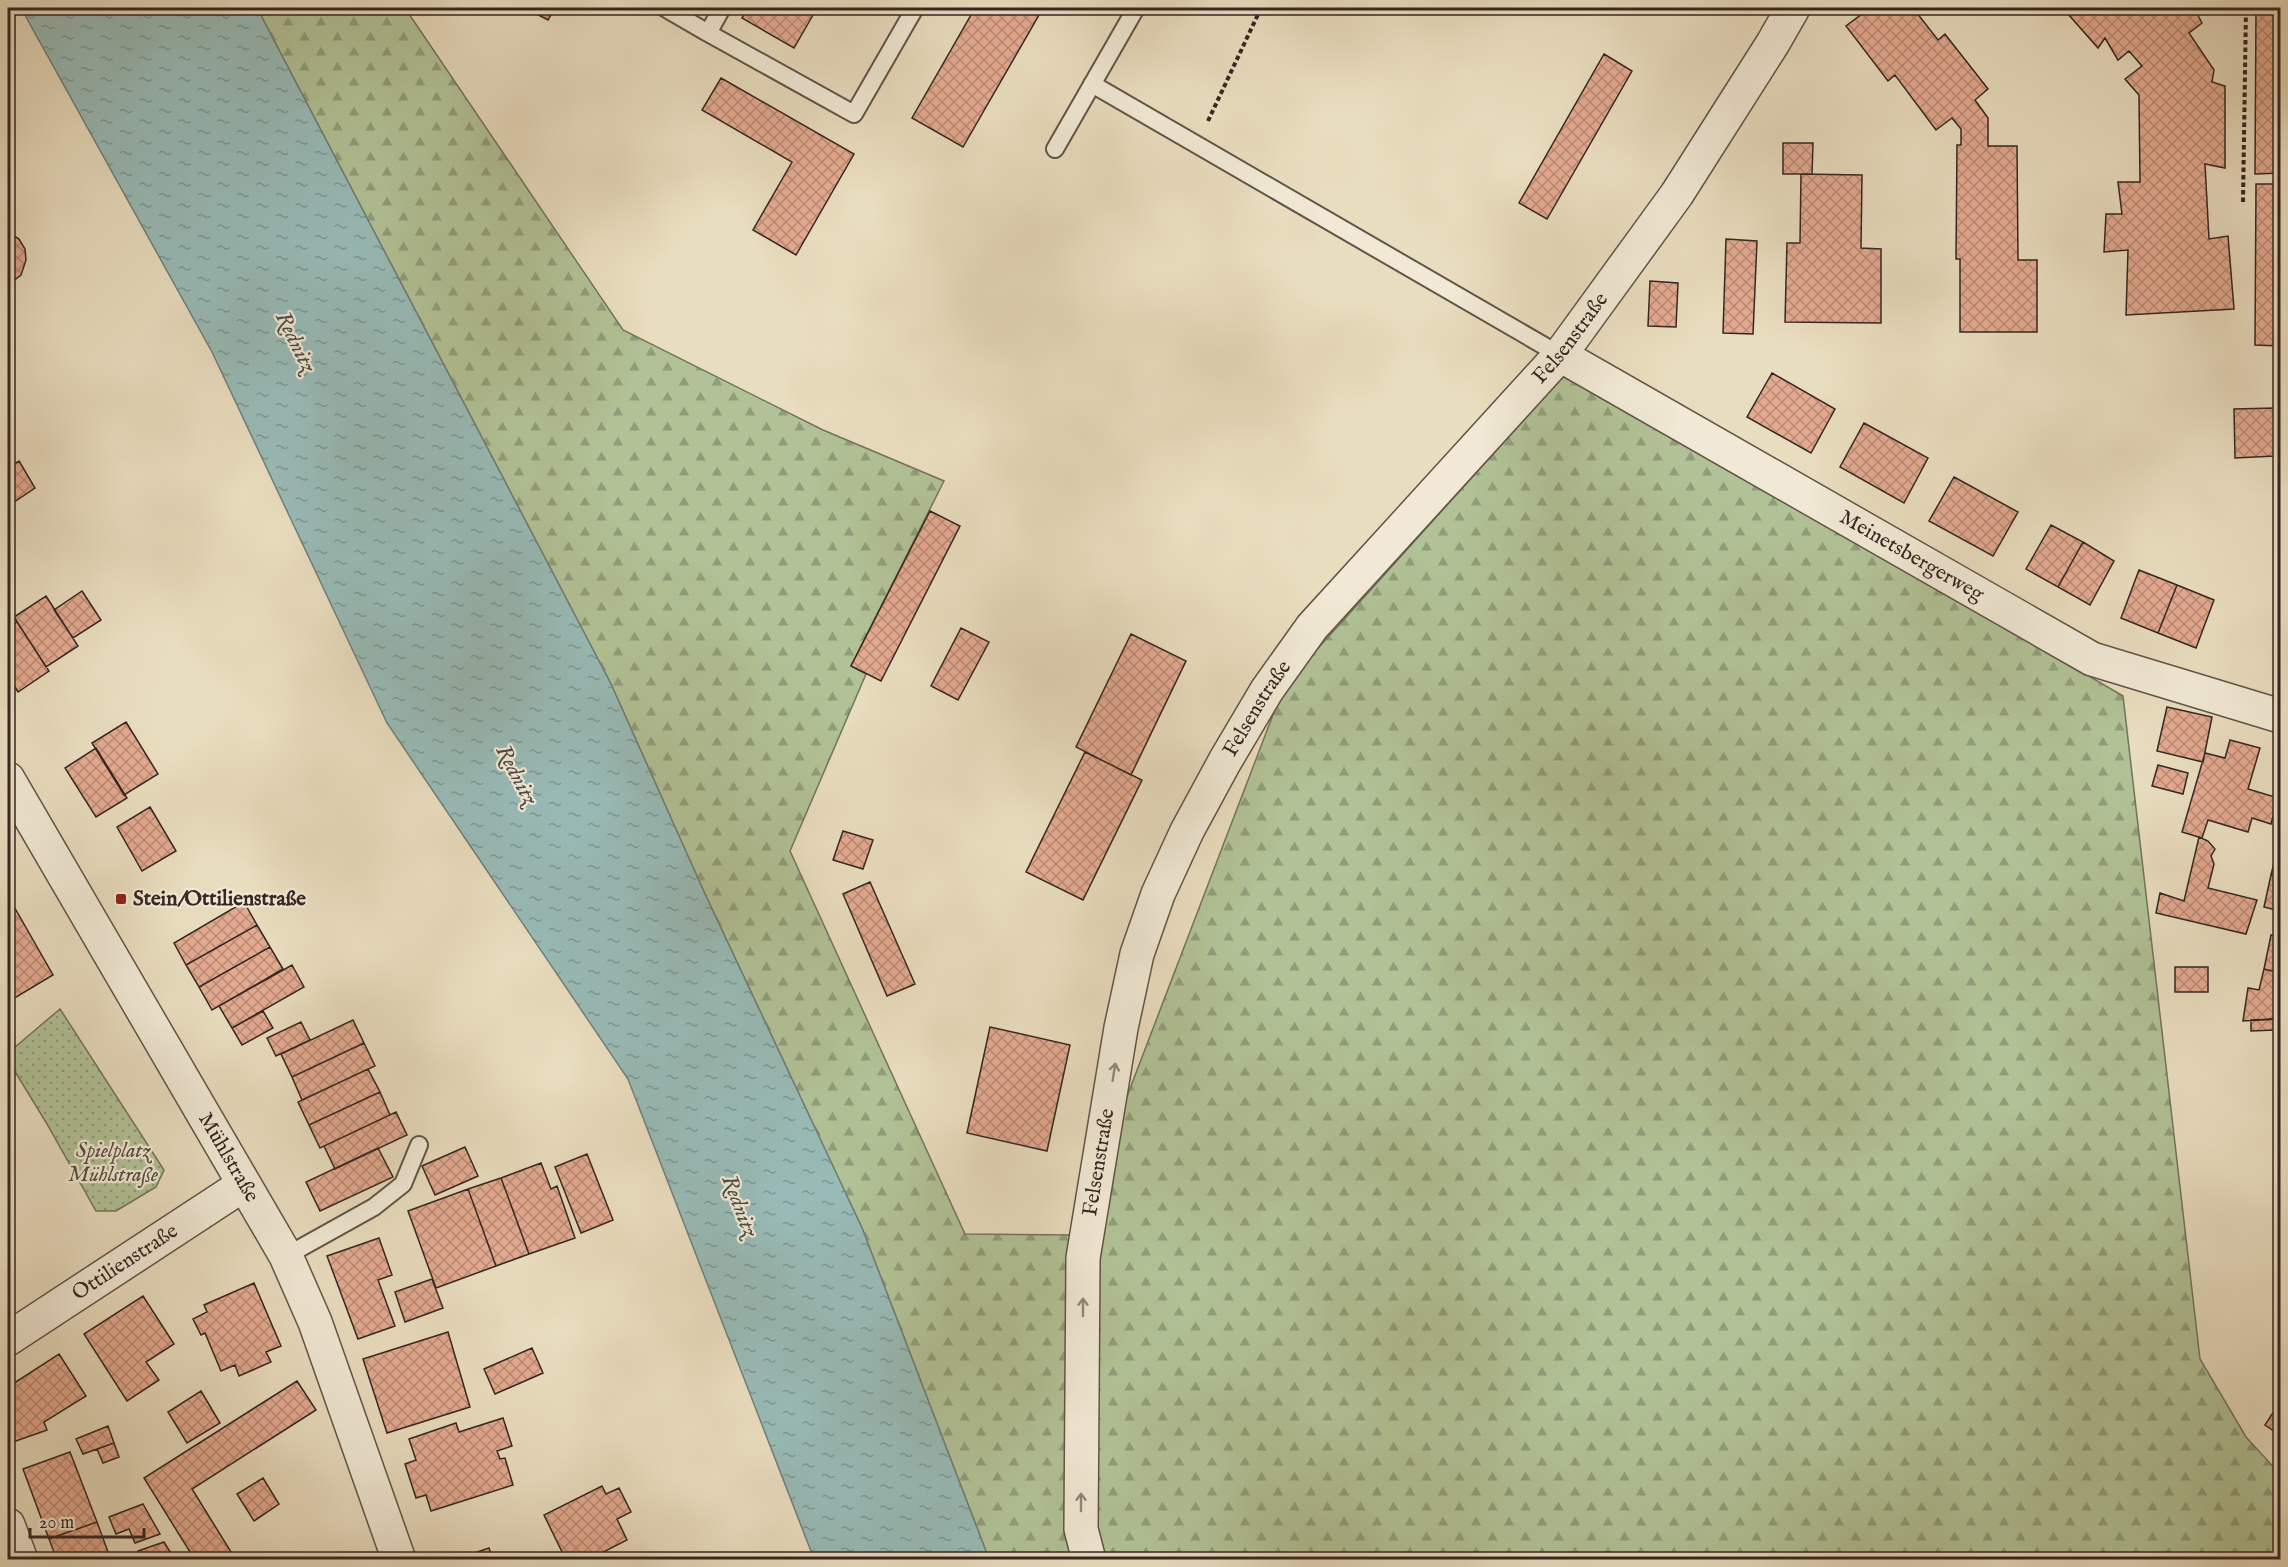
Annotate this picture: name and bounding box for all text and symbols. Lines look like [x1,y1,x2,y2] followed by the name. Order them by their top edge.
[1527,287,1615,390] street label: Felsenstraße
[268,307,323,379] water label: Rednitz
[1834,504,1989,608] street label: Meinetsbergerweg
[1217,655,1298,762] street label: Felsenstraße
[489,740,545,812] water label: Rednitz
[133,886,306,913] place label: Stein/Ottilienstraße
[114,892,128,906] marker: Stein/Ottilienstraße
[1108,1063,1119,1083] one-way arrow
[1077,1106,1121,1218] street label: Felsenstraße
[192,1108,265,1207] street label: Mühlstraße
[68,1138,158,1189] park label: Spielplatz Mühlstraße
[714,1171,765,1243] water label: Rednitz
[67,1217,184,1307] street label: Ottilienstraße
[1077,1297,1089,1317] one-way arrow
[1075,1492,1087,1512] one-way arrow
[30,1501,144,1539] scale bar
[39,1512,74,1535] text: 20 m

